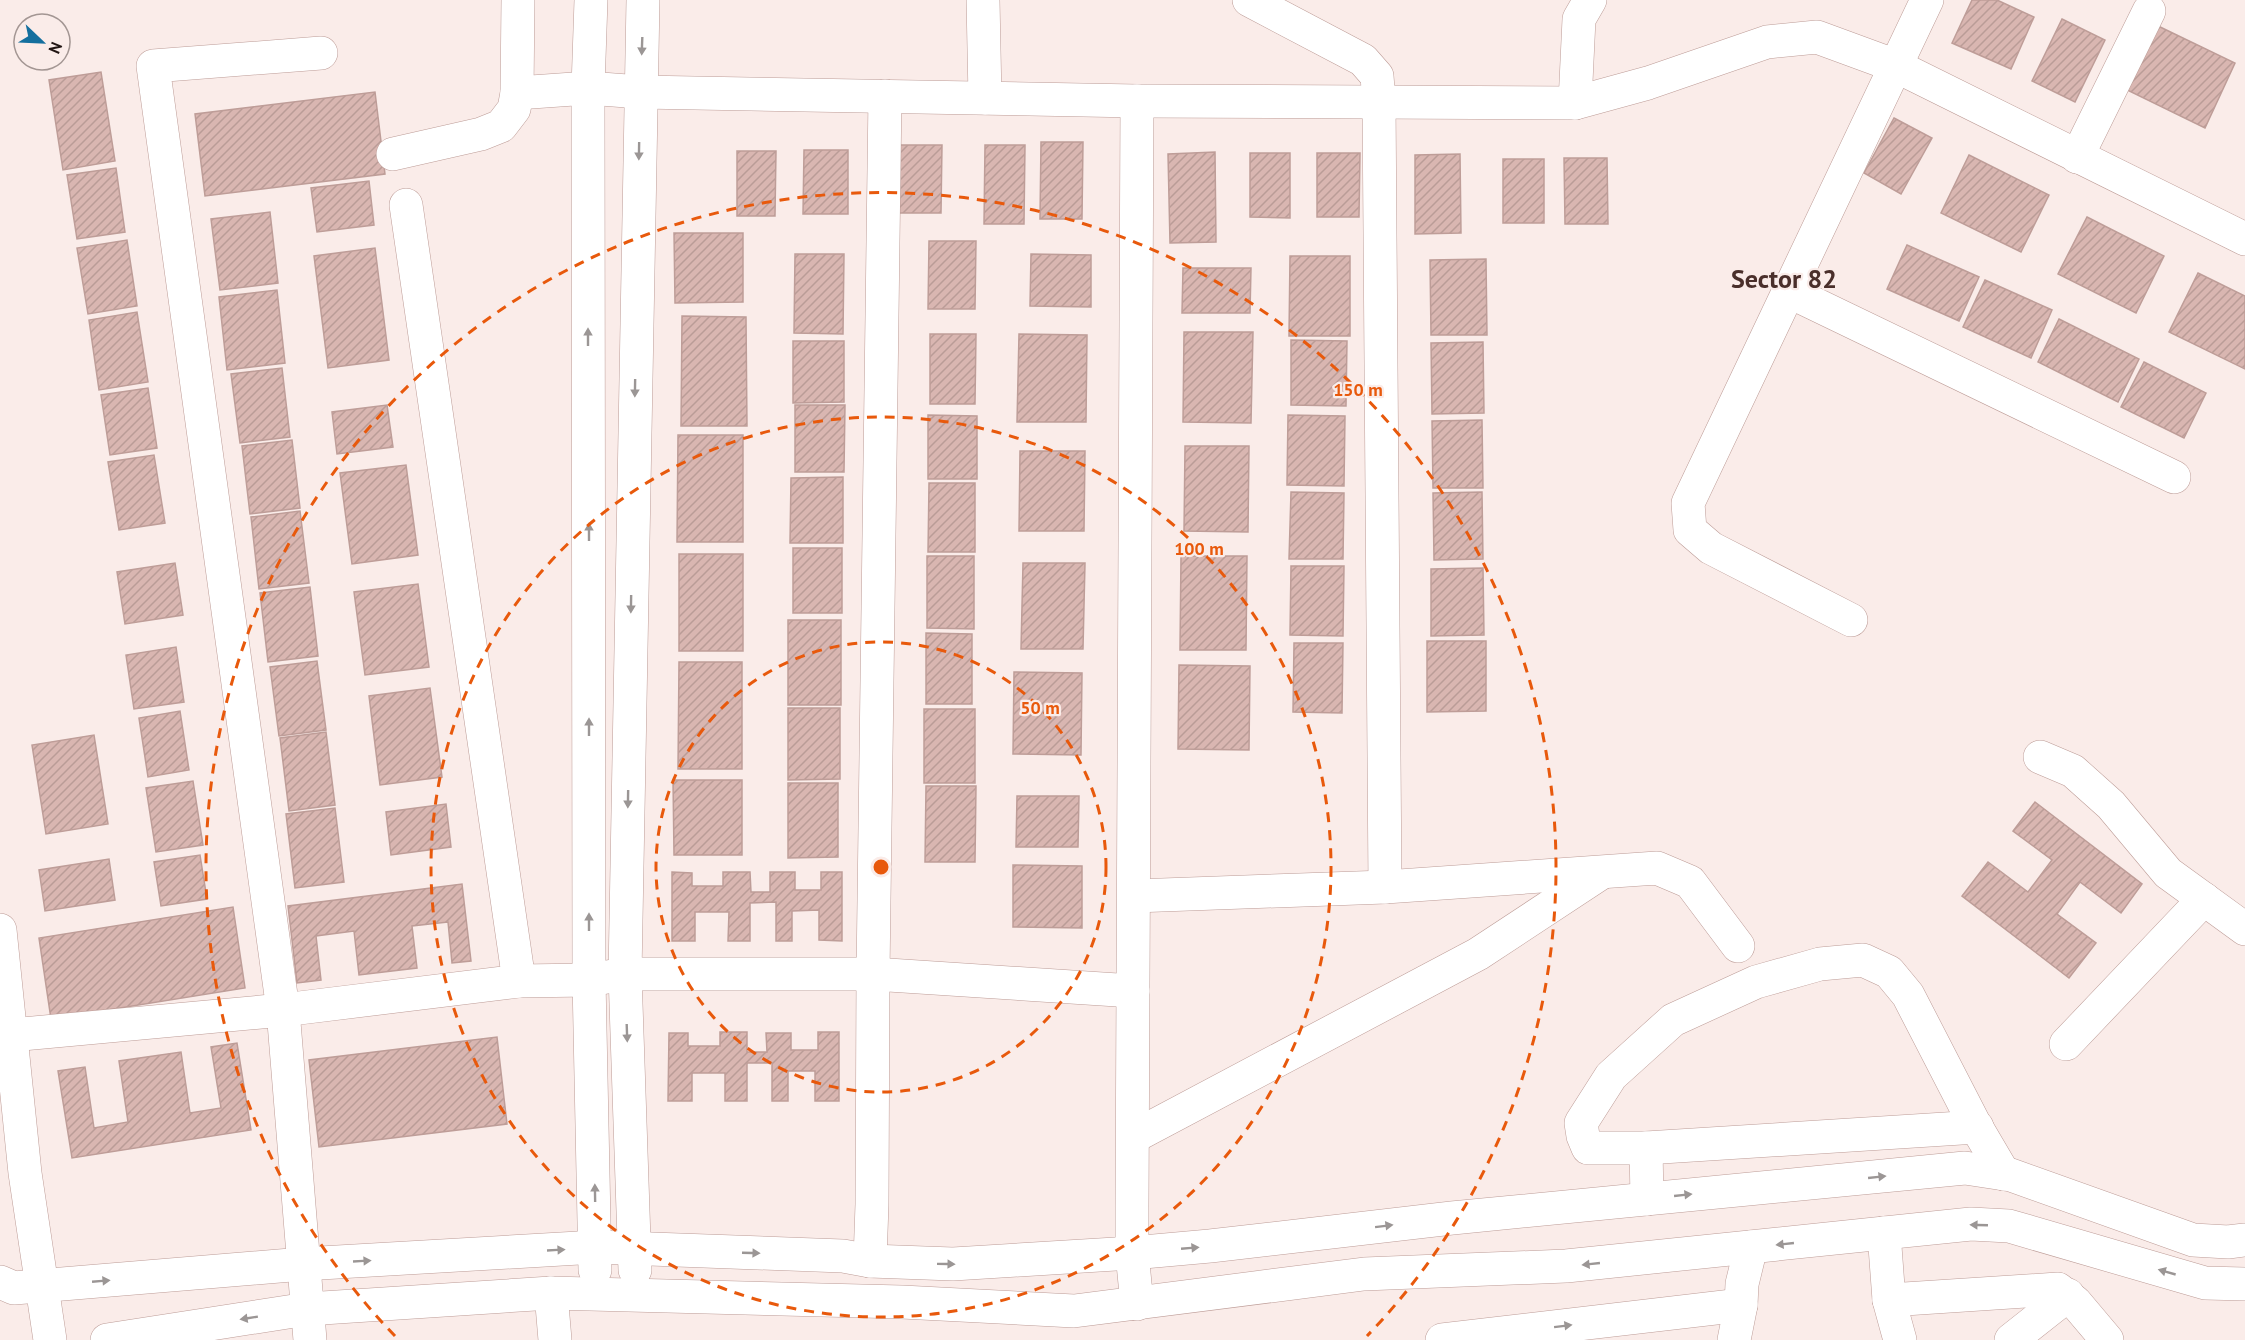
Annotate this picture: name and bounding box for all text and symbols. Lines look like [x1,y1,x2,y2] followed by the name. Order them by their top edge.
[12,12,72,72] north arrow
[637,37,646,56] one-way arrow
[45,39,67,57] text: N
[634,141,644,160] one-way arrow
[1731,262,1837,295] district label: Sector 82
[583,327,593,346] one-way arrow
[630,378,640,397] one-way arrow
[1333,378,1383,401] text: 150 m
[584,522,594,541] one-way arrow
[1174,537,1224,560] text: 100 m
[626,594,636,613] one-way arrow
[1020,696,1060,719] text: 50 m
[584,717,594,736] one-way arrow
[623,789,633,808] one-way arrow
[871,857,891,877] centre of rings
[584,912,594,931] one-way arrow
[622,1023,632,1042] one-way arrow
[1867,1172,1886,1182] one-way arrow
[590,1183,599,1202] one-way arrow
[1673,1191,1692,1200] one-way arrow
[1969,1220,1988,1230] one-way arrow
[1375,1221,1394,1231] one-way arrow
[1775,1239,1794,1249] one-way arrow
[1181,1243,1200,1253] one-way arrow
[547,1245,566,1254] one-way arrow
[742,1248,761,1258] one-way arrow
[352,1256,371,1266] one-way arrow
[936,1259,955,1269] one-way arrow
[1581,1259,1600,1269] one-way arrow
[2158,1267,2176,1276] one-way arrow
[91,1276,110,1286] one-way arrow
[240,1314,259,1323] one-way arrow
[1554,1321,1573,1331] one-way arrow

